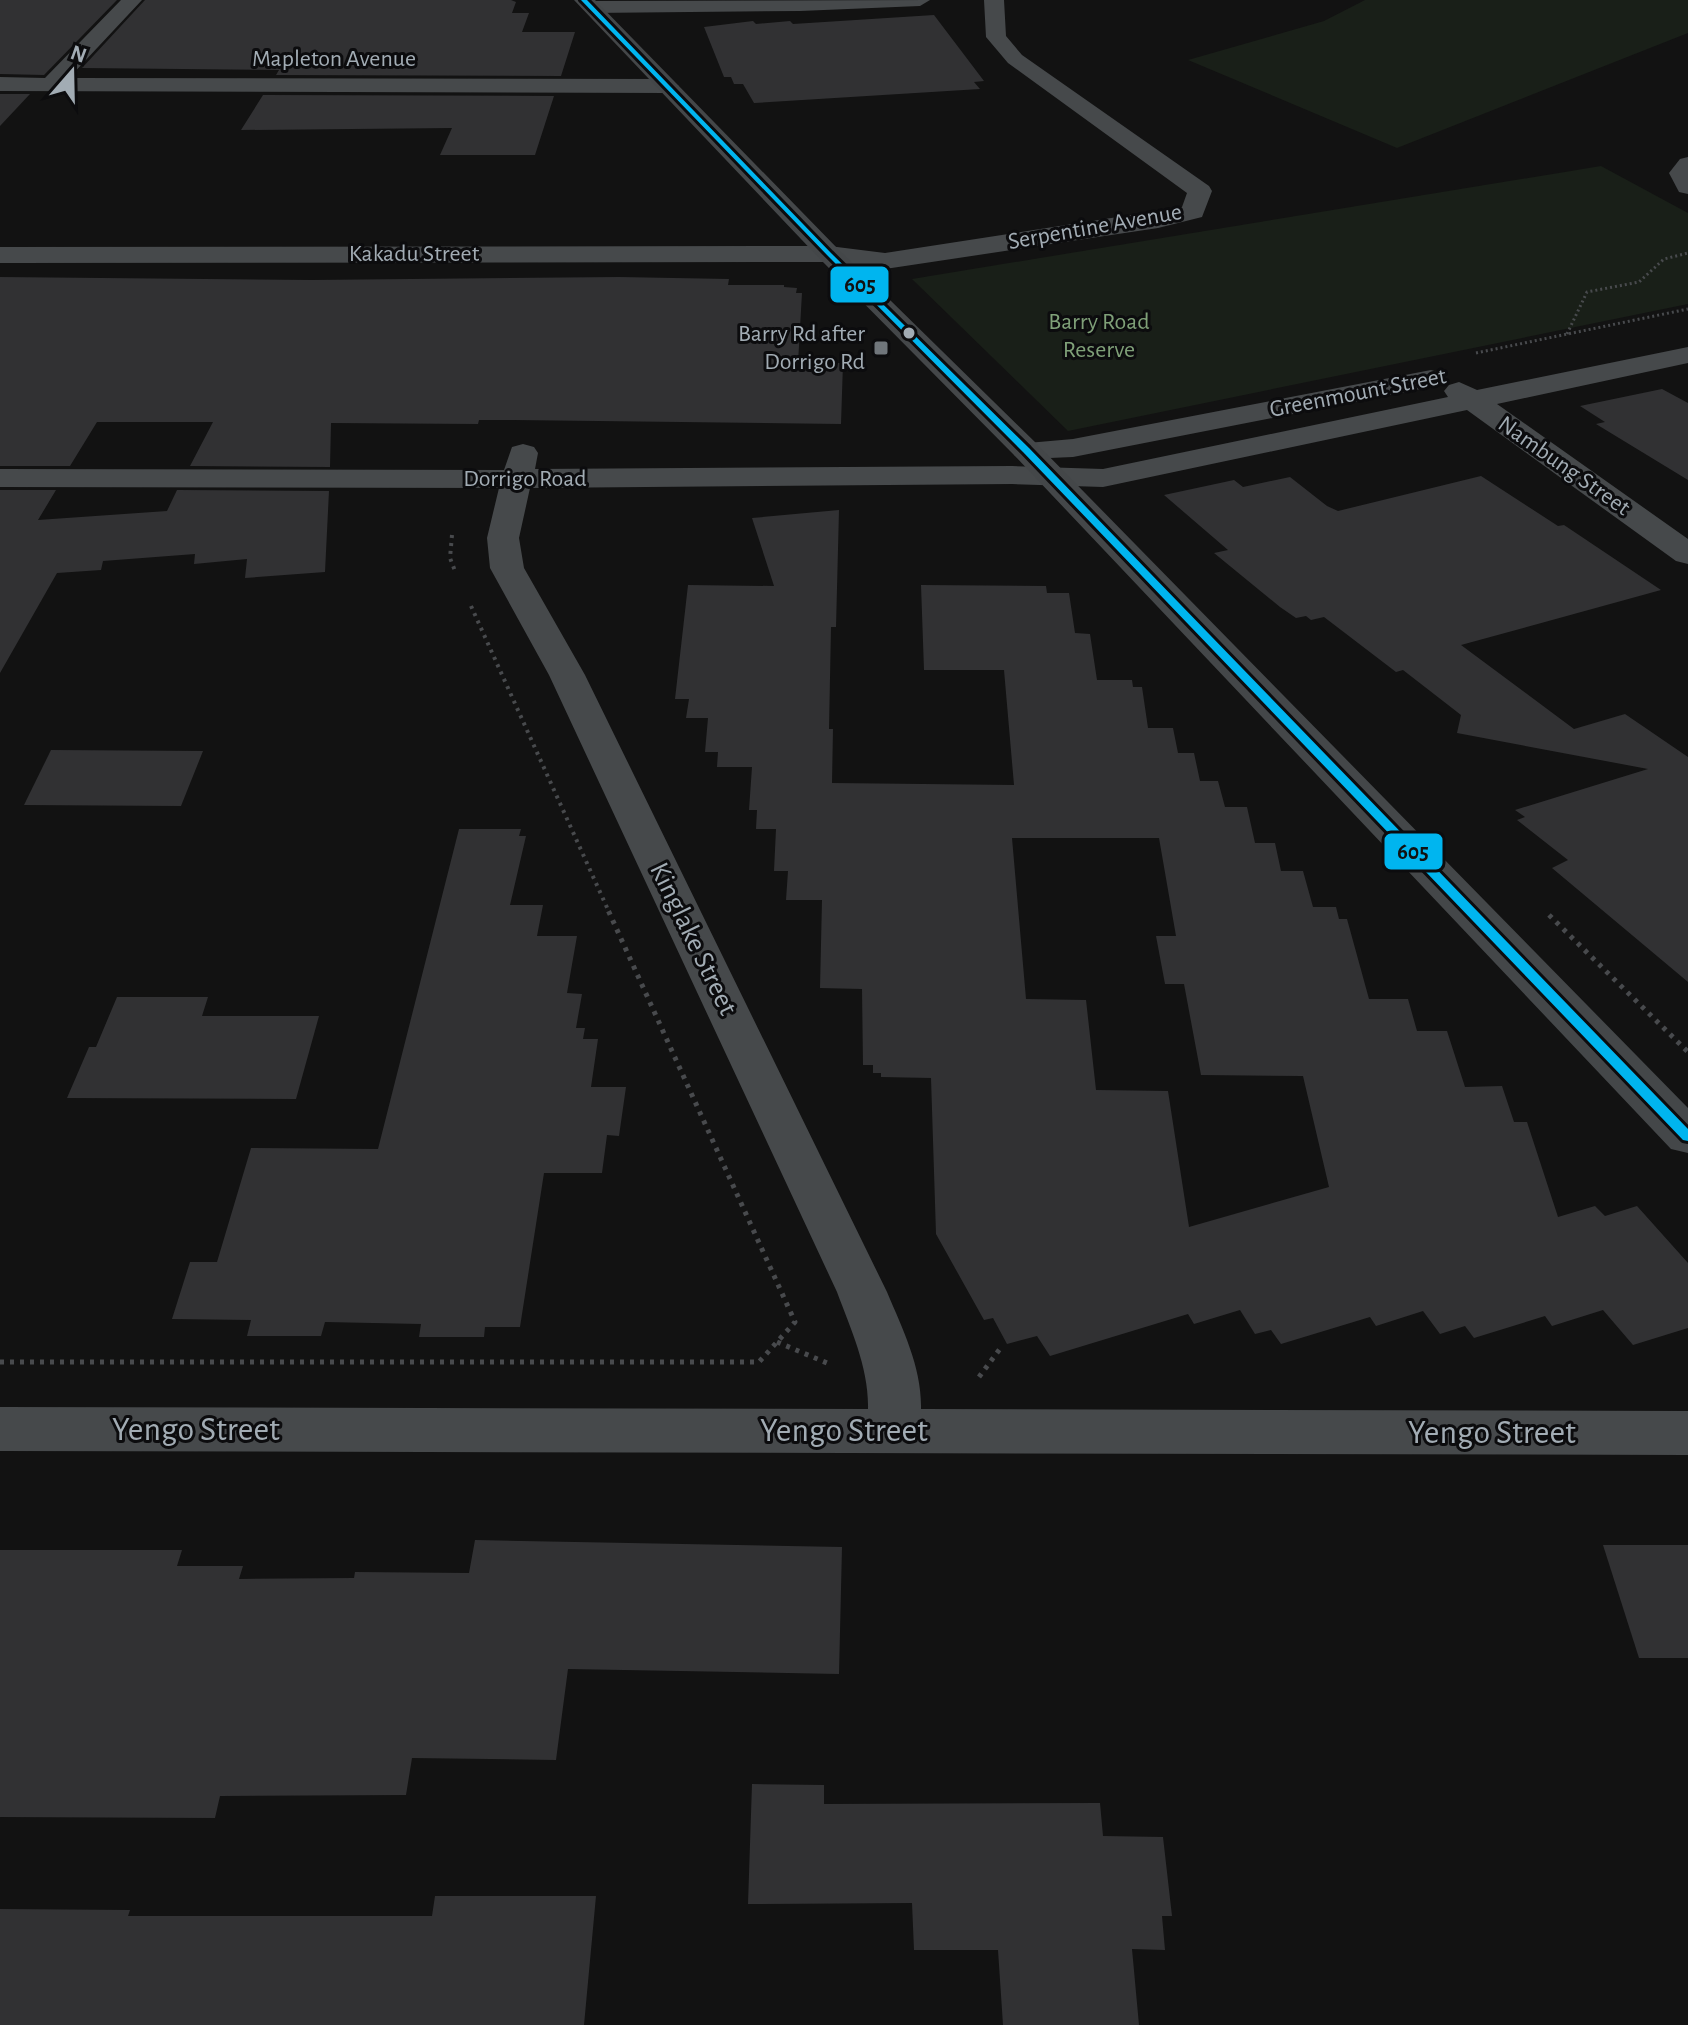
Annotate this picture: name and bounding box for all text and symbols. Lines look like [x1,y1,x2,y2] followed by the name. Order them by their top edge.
[32,32,112,112] north arrow
[68,41,89,67] text: N
[252,47,416,71] street label: Mapleton Avenue
[1006,200,1184,254] street label: Serpentine Avenue
[349,242,480,266] street label: Kakadu Street
[829,265,890,304] line badge: 605
[844,274,876,296] text: 605
[1048,310,1150,362] park label: Barry Road Reserve
[738,322,865,374] place label: Barry Rd after Dorrigo Rd
[901,325,917,341] unlabelled marker
[872,339,890,357] marker: Barry Rd after Dorrigo Rd
[1268,364,1449,422] street label: Greenmount Street
[1494,412,1635,520] street label: Nambung Street
[463,467,587,491] street label: Dorrigo Road
[1383,832,1444,871] line badge: 605
[1397,841,1429,863] text: 605
[644,858,742,1020] street label: Kinglake Street
[112,1413,280,1447] street label: Yengo Street
[760,1414,928,1448] street label: Yengo Street
[1408,1416,1576,1450] street label: Yengo Street

